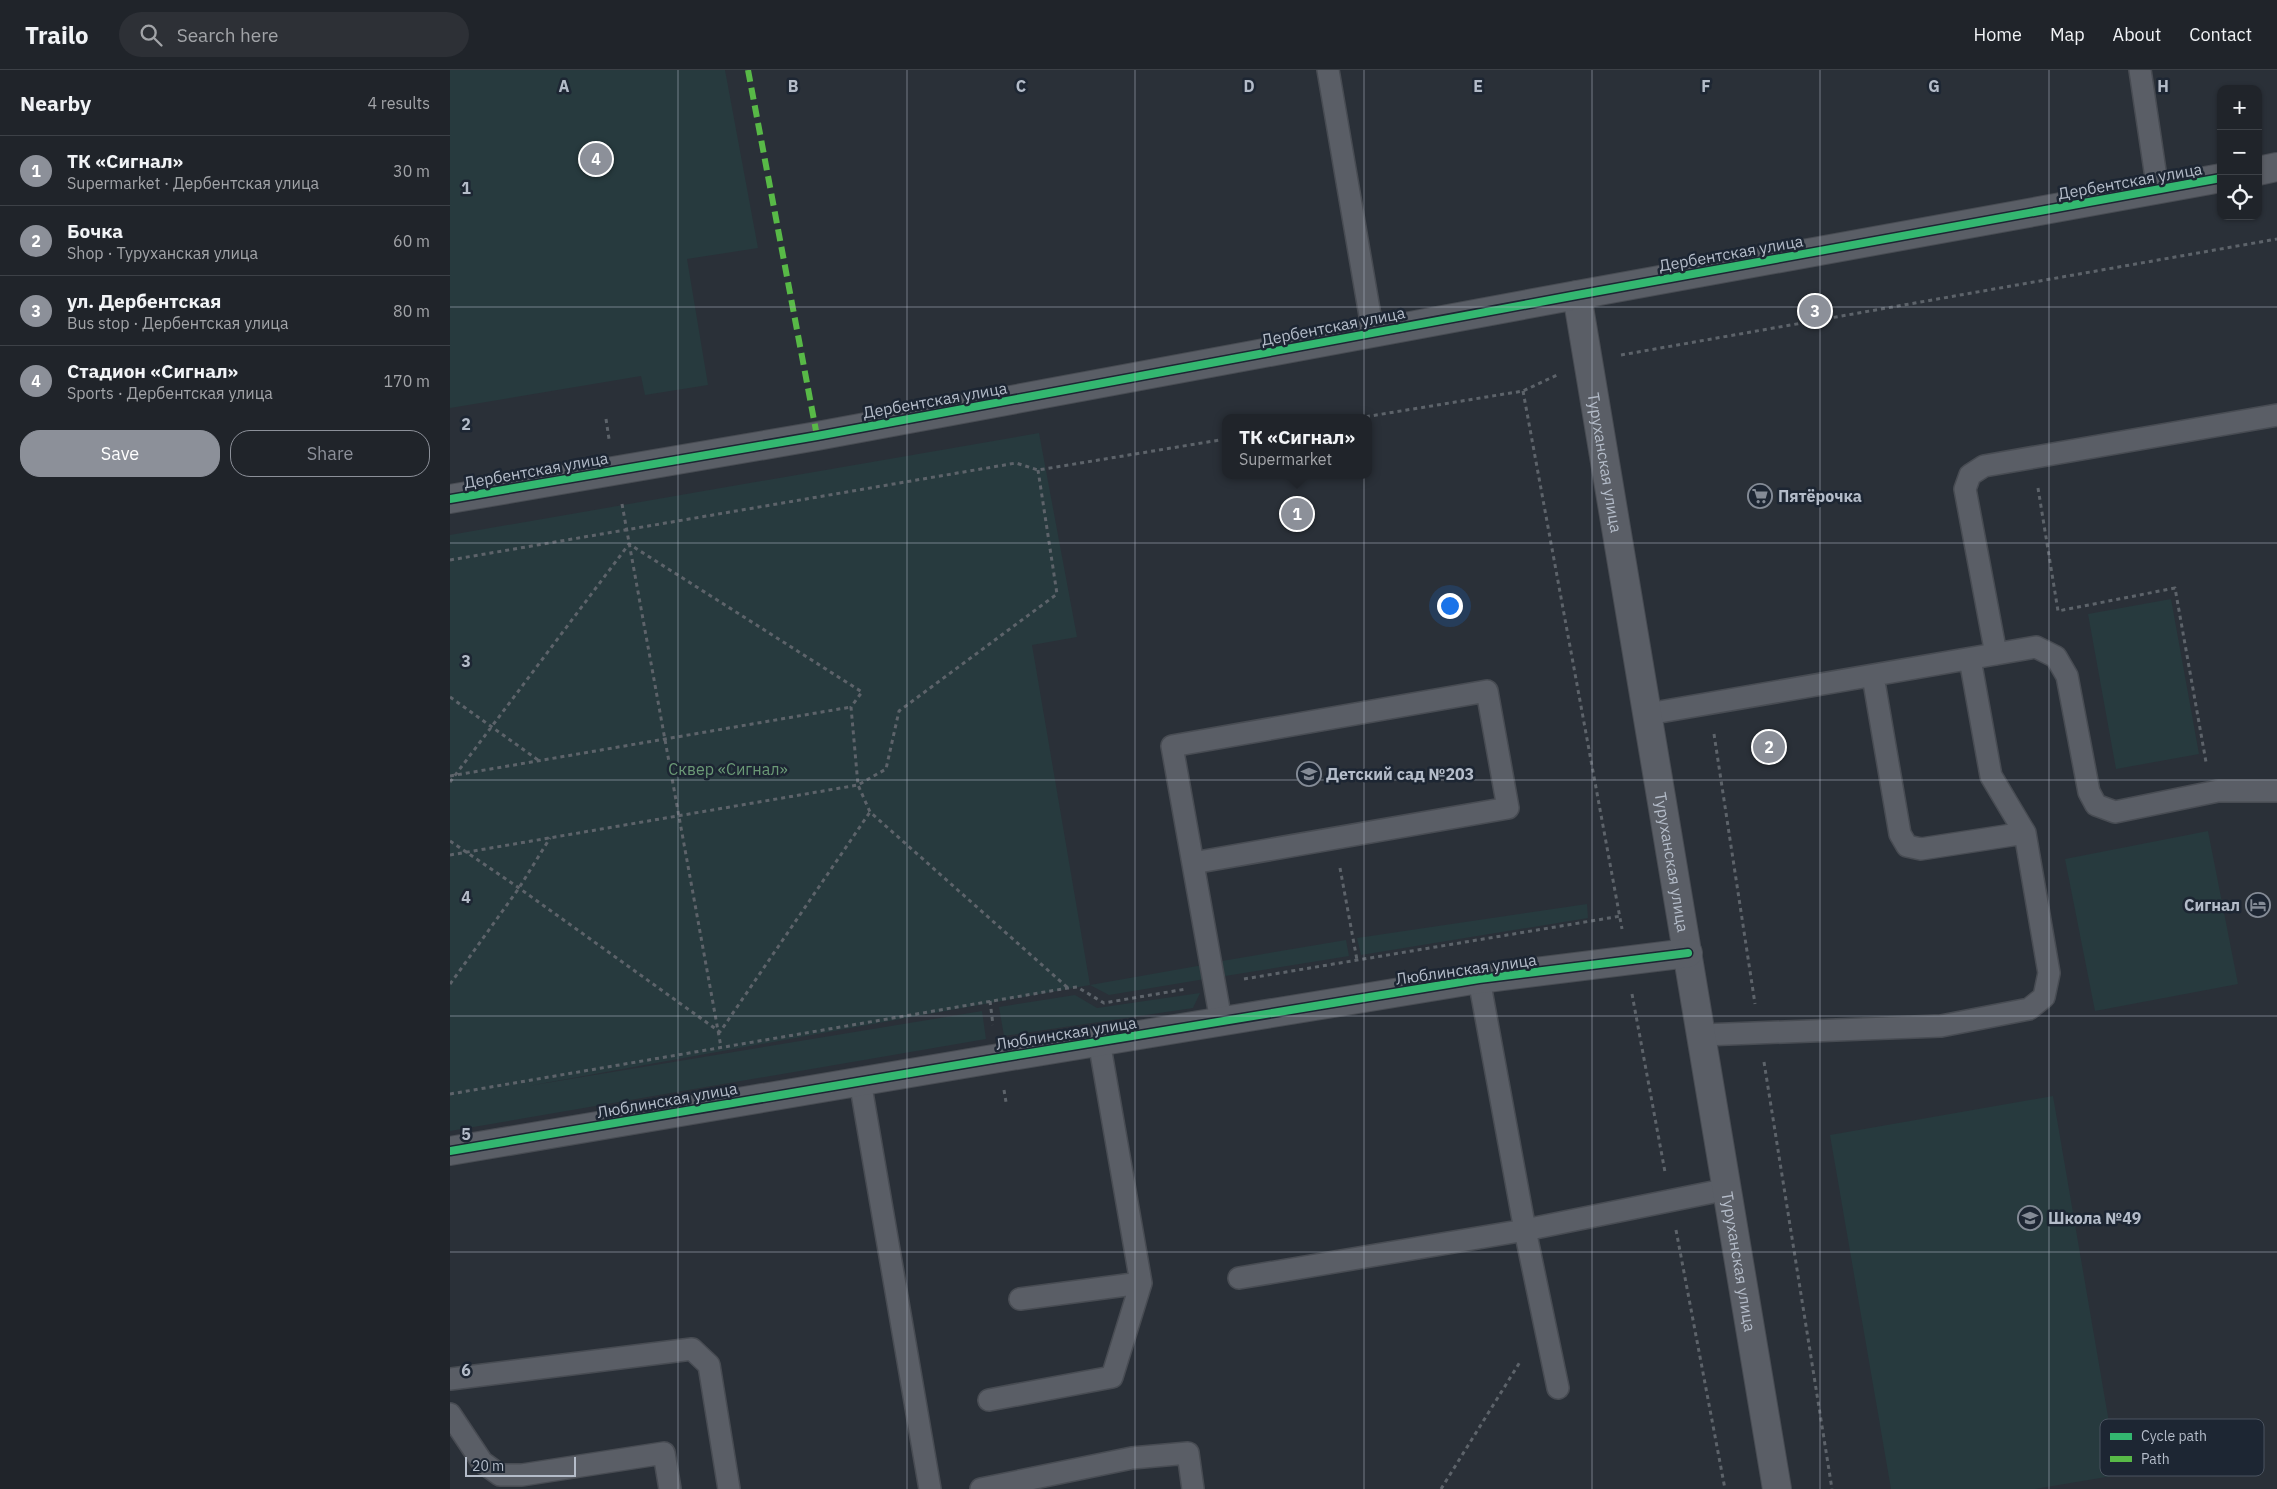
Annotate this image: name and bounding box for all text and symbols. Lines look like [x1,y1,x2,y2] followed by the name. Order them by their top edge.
[119,12,469,57] search box
[25,19,89,51] text: Trailo
[137,21,165,49] icon: search
[177,23,278,47] text: Search here
[1974,23,2022,46] text: Home
[2050,23,2085,46] text: Map
[2113,23,2161,46] text: About
[2189,23,2252,46] text: Contact
[559,76,570,96] text: A
[788,76,799,96] text: B
[1016,76,1026,96] text: C
[1243,76,1255,96] text: D
[1473,76,1483,96] text: E
[1701,76,1711,96] text: F
[1928,76,1940,96] text: G
[2157,76,2169,96] text: H
[2217,85,2262,220] map controls
[2217,85,2262,130] button: +
[20,89,91,117] text: Nearby
[367,93,430,113] text: 4 results
[2217,130,2262,175] button: −
[580,140,612,178] pin: 4
[67,149,183,173] text: ТК «Сигнал»
[2056,158,2204,204] street label: Дербентская улица
[31,161,41,181] text: 1
[393,161,430,181] text: 30 m
[67,173,319,193] text: Supermarket · Дербентская улица
[2217,175,2262,220] button: locate
[461,178,471,198] text: 1
[67,219,123,243] text: Бочка
[1657,230,1805,276] street label: Дербентская улица
[31,231,41,251] text: 2
[393,231,430,251] text: 60 m
[67,243,258,263] text: Shop · Туруханская улица
[67,289,221,313] text: ул. Дербентская
[1799,292,1831,330] pin: 3
[31,301,41,321] text: 3
[393,301,430,321] text: 80 m
[1259,302,1407,350] street label: Дербентская улица
[67,313,288,333] text: Bus stop · Дербентская улица
[67,359,238,383] text: Стадион «Сигнал»
[31,371,41,391] text: 4
[383,371,430,391] text: 170 m
[861,377,1009,423] street label: Дербентская улица
[67,383,273,403] text: Sports · Дербентская улица
[1584,391,1627,535] street label: Туруханская улица
[461,414,471,434] text: 2
[1222,414,1372,479] popup
[1239,425,1355,449] text: ТК «Сигнал»
[20,430,220,477] button: Save
[230,430,430,477] button: Share
[462,447,610,493] street label: Дербентская улица
[1239,449,1332,469] text: Supermarket
[1747,483,1773,509] supermarket icon: Пятёрочка
[1778,486,1862,506] place label: Пятёрочка
[1281,495,1313,533] pin: 1
[1437,593,1463,619] your location
[461,651,471,671] text: 3
[1753,728,1785,766] pin: 2
[668,759,788,779] park label: Сквер «Сигнал»
[1296,761,1322,787] school or university icon: Детский сад №203
[1326,764,1474,784] place label: Детский сад №203
[1650,791,1694,934] street label: Туруханская улица
[461,887,471,907] text: 4
[2245,892,2271,918] hotel icon: Сигнал
[2184,895,2240,915] place label: Сигнал
[1394,949,1538,989] street label: Люблинская улица
[994,1012,1138,1054] street label: Люблинская улица
[595,1078,739,1122] street label: Люблинская улица
[461,1124,471,1144] text: 5
[1717,1190,1761,1334] street label: Туруханская улица
[2017,1205,2043,1231] school or university icon: Школа №49
[2048,1208,2141,1228] place label: Школа №49
[461,1360,471,1380] text: 6
[2100,1419,2264,1476] legend
[2141,1427,2207,1445] text: Cycle path
[2141,1450,2170,1468] text: Path
[465,1454,576,1477] scale bar
[472,1457,504,1475] text: 20 m

